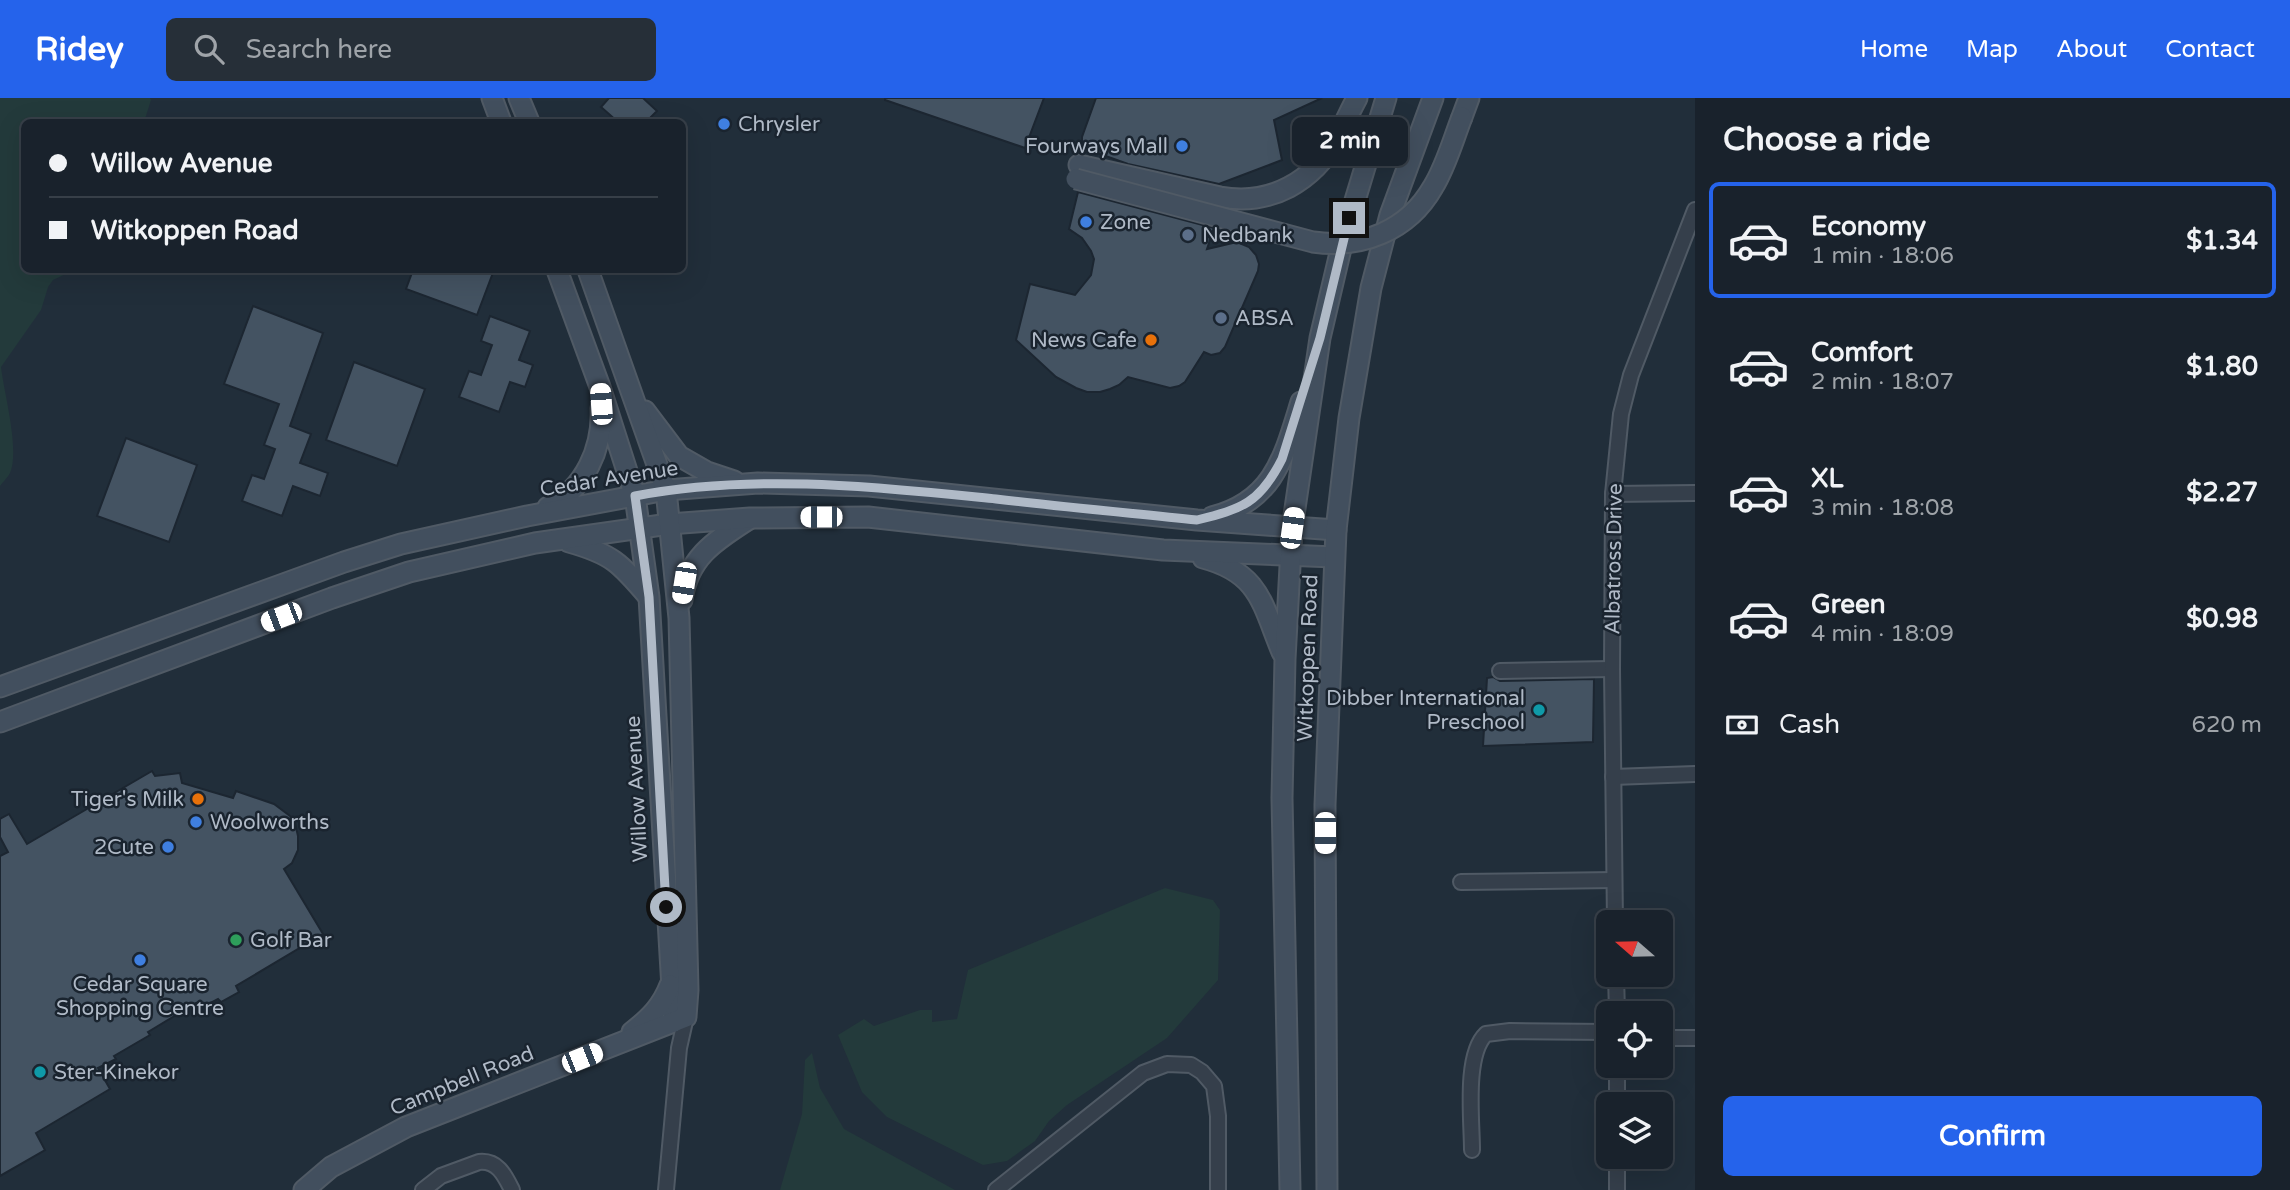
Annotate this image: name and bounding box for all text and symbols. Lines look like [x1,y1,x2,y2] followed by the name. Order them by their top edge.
[166,18,656,81] search box
[35,30,124,69] text: Ridey
[190,30,228,68] icon: search
[246,34,392,65] text: Search here
[1860,35,1928,64] text: Home
[1966,35,2018,64] text: Map
[2056,35,2127,64] text: About
[2165,35,2255,64] text: Contact
[738,112,820,137] place label: Chrysler
[716,116,732,132] marker: Chrysler
[1291,116,1407,166] callout: 2 min
[1723,121,1930,159] text: Choose a ride
[1319,127,1381,155] text: 2 min
[1025,134,1168,159] place label: Fourways Mall
[1174,138,1190,154] marker: Fourways Mall
[91,148,272,179] text: Willow Avenue
[1333,202,1365,234] route end
[1727,209,1790,272] icon: car
[1100,210,1151,235] place label: Zone
[1811,211,1926,242] text: Economy
[1078,214,1094,230] marker: Zone
[91,215,299,246] text: Witkoppen Road
[1202,223,1293,248] place label: Nedbank
[2186,225,2258,256] text: $1.34
[1180,227,1196,243] marker: Nedbank
[1811,242,1954,270] text: 1 min · 18:06
[1235,306,1294,331] place label: ABSA
[1213,310,1229,326] marker: ABSA
[1031,328,1137,353] place label: News Cafe
[1143,332,1159,348] marker: News Cafe
[1727,335,1790,398] icon: car
[1811,337,1913,368] text: Comfort
[2186,351,2258,382] text: $1.80
[1811,368,1954,396] text: 2 min · 18:07
[590,382,613,426] car
[538,456,680,502] street label: Cedar Avenue
[1727,461,1790,524] icon: car
[1811,463,1843,494] text: XL
[2186,477,2258,508] text: $2.27
[1600,483,1628,635] street label: Albatross Drive
[1811,494,1954,522] text: 3 min · 18:08
[1279,506,1306,550] car
[801,507,843,528] car
[671,561,698,605] car
[1293,574,1323,742] street label: Witkoppen Road
[1727,587,1790,650] icon: car
[1811,589,1886,620] text: Green
[258,600,305,634] car
[2186,603,2258,634] text: $0.98
[1811,620,1954,648] text: 4 min · 18:09
[1326,686,1525,735] place label: Dibber International Preschool
[1531,702,1547,718] marker: Dibber International Preschool
[1723,706,1761,744] icon: cash
[1779,709,1840,740] text: Cash
[2192,711,2262,739] text: 620 m
[621,715,653,863] street label: Willow Avenue
[71,787,184,812] place label: Tiger's Milk
[190,791,206,807] marker: Tiger's Milk
[210,810,329,835] place label: Woolworths
[1315,812,1336,854] car
[188,814,204,830] marker: Woolworths
[94,835,154,860] place label: 2Cute
[160,839,176,855] marker: 2Cute
[650,891,682,923] route start
[1596,910,1673,987] north arrow
[1596,910,1673,1169] map controls
[250,928,332,953] place label: Golf Bar
[228,932,244,948] marker: Golf Bar
[132,952,148,968] marker: Cedar Square Shopping Centre
[56,972,224,1021] place label: Cedar Square Shopping Centre
[1596,1001,1673,1078] button: locate
[559,1040,606,1076] car
[386,1041,538,1121] street label: Campbell Road
[54,1060,179,1085] place label: Ster-Kinekor
[32,1064,48,1080] marker: Ster-Kinekor
[1596,1092,1673,1169] button: layers
[1723,1096,2262,1176] button: Confirm

